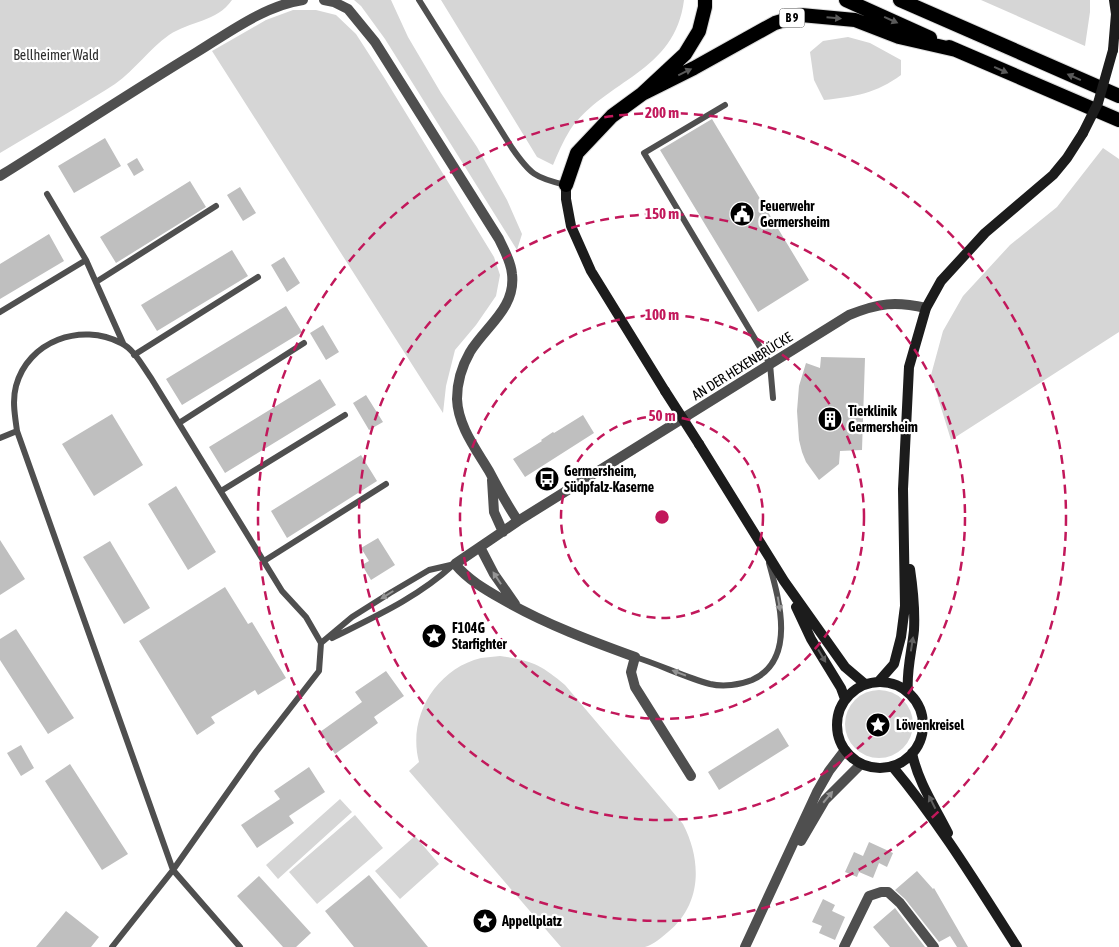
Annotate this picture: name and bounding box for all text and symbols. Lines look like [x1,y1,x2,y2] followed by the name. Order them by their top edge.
[780,8,804,28] road number: B 9
[826,14,842,22] one-way arrow
[884,17,898,25] one-way arrow
[13,47,99,63] park label: Bellheimer Wald
[994,66,1008,74] one-way arrow
[678,68,693,76] one-way arrow
[1067,73,1081,81] one-way arrow
[645,104,679,121] text: 200 m
[760,198,830,230] place label: Feuerwehr Germersheim
[729,201,755,227] public building icon: Feuerwehr Germersheim
[645,205,679,222] text: 150 m
[645,306,679,323] text: 100 m
[689,329,795,403] street label: AN DER HEXENBRÜCKE
[848,403,918,435] place label: Tierklinik Germersheim
[817,406,843,432] building icon: Tierklinik Germersheim
[649,407,676,424] text: 50 m
[564,463,654,495] place label: Germersheim, Südpfalz-Kaserne
[534,466,560,492] bus stop icon: Germersheim, Südpfalz-Kaserne
[653,508,671,526] centre of rings
[492,571,502,585] one-way arrow
[381,590,394,599] one-way arrow
[776,597,784,613] one-way arrow
[452,620,508,652] place label: F104G Starfighter
[421,623,447,649] place icon: F104G Starfighter
[908,635,916,651] one-way arrow
[817,649,826,662] one-way arrow
[672,669,686,677] one-way arrow
[865,712,891,738] place icon: Löwenkreisel
[896,717,964,733] place label: Löwenkreisel
[823,791,834,804] one-way arrow
[928,795,936,809] one-way arrow
[472,908,498,934] place icon: Appellplatz
[501,913,562,929] place label: Appellplatz

